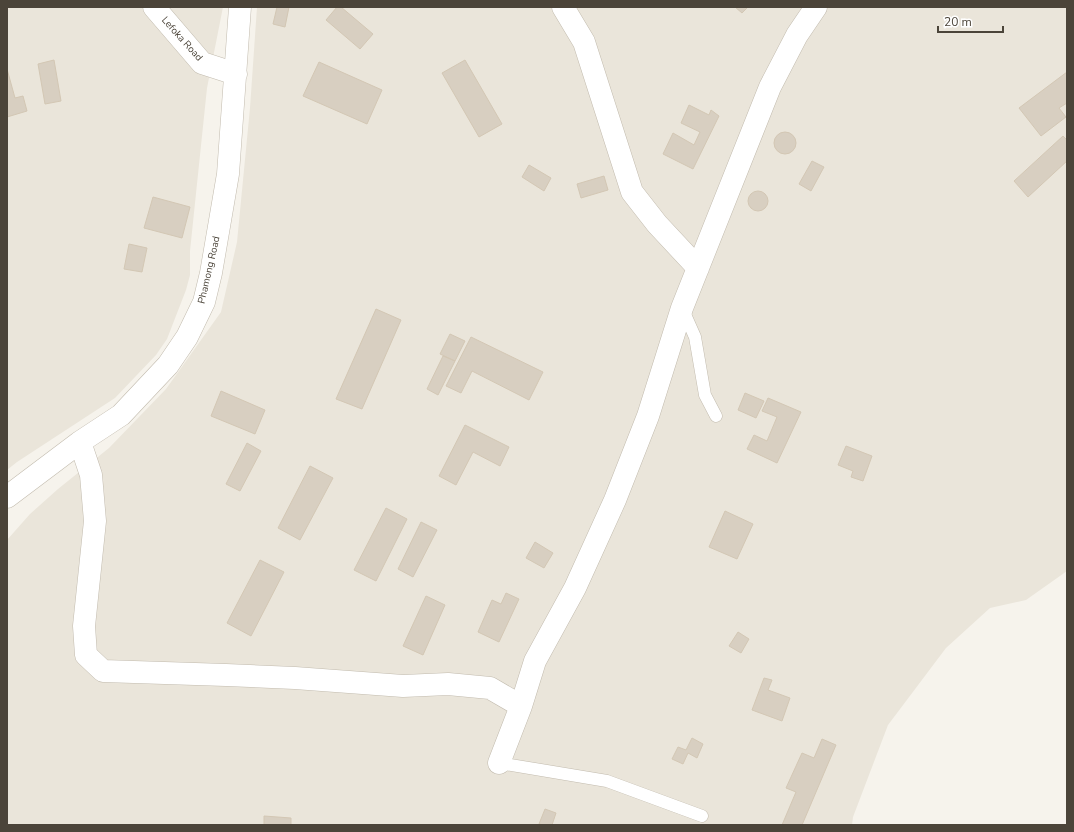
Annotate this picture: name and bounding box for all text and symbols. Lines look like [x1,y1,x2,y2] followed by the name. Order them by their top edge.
[938,8,1003,34] scale bar
[158,14,206,64] street label: Lefoka Road
[944,14,972,30] text: 20 m
[194,235,224,305] street label: Phamong Road

